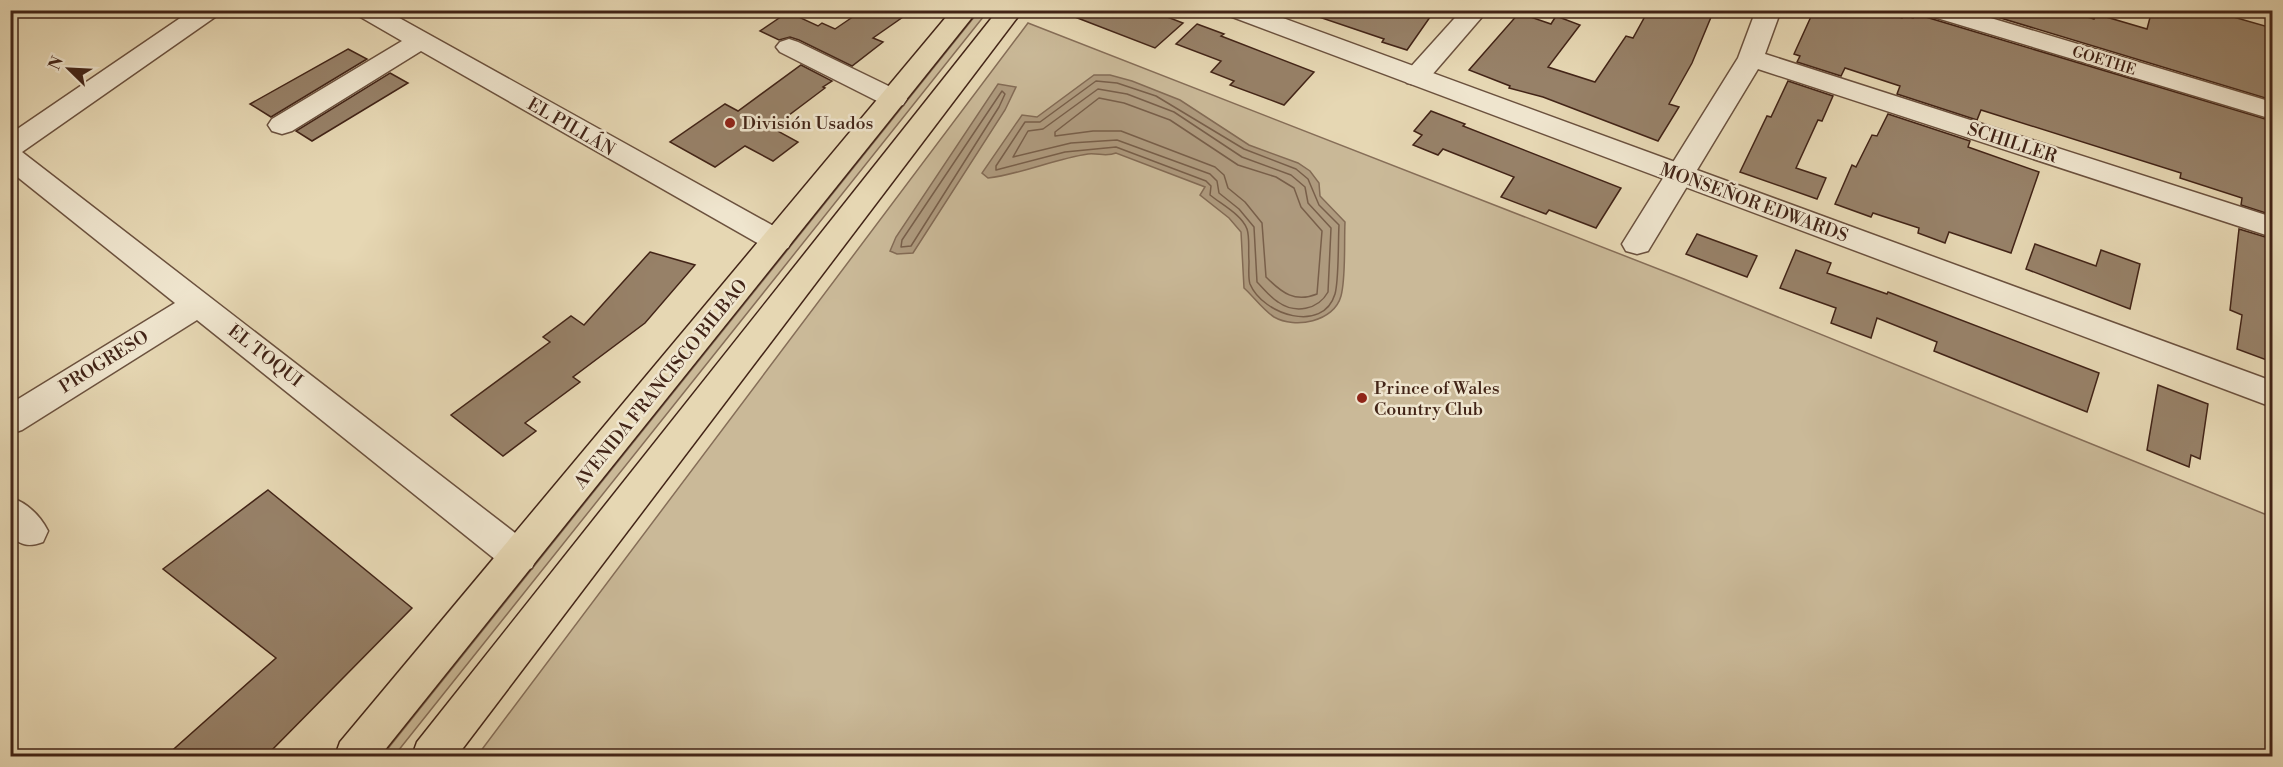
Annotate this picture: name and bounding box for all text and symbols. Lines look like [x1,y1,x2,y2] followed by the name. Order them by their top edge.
[39,39,99,99] north arrow
[2070,42,2138,80] street label: GOETHE
[45,53,68,73] text: N
[523,93,619,162] street label: EL PILLÁN
[742,112,874,135] place label: División Usados
[723,116,737,130] marker: División Usados
[1964,118,2060,168] street label: SCHILLER
[1657,157,1852,248] street label: MONSEÑOR EDWARDS
[569,275,753,494] street label: AVENIDA FRANCISCO BILBAO
[223,320,307,392] street label: EL TOQUI
[55,325,153,399] street label: PROGRESO
[1374,377,1500,421] place label: Prince of Wales Country Club
[1355,391,1369,405] marker: Prince of Wales Country Club

